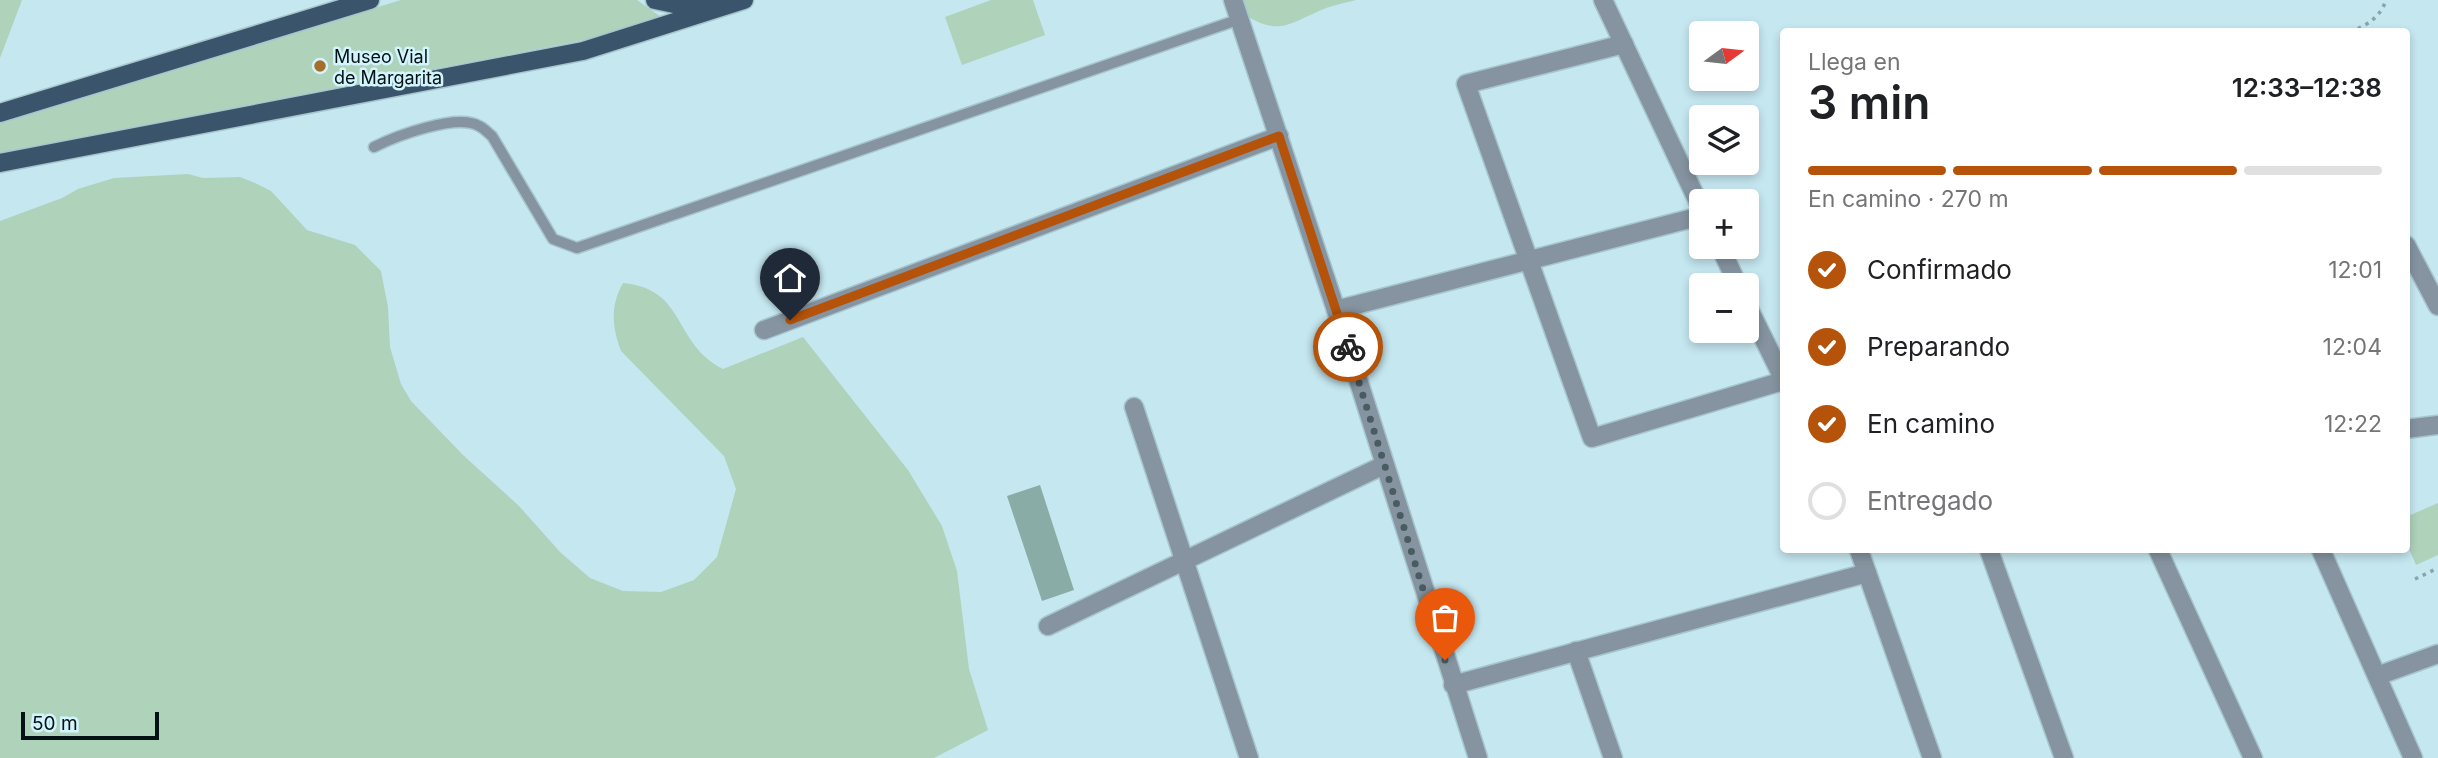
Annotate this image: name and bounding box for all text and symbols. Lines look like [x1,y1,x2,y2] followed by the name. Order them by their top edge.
[1689,21,1759,91] north arrow
[1689,21,1759,343] map controls
[334,46,442,88] place label: Museo Vial de Margarita
[1808,48,1900,76] text: Llega en
[312,58,328,74] marker: Museo Vial de Margarita
[2232,72,2382,103] text: 12:33–12:38
[1808,74,1930,130] text: 3 min
[1689,105,1759,175] button: layers
[1808,185,2009,213] text: En camino · 270 m
[1689,189,1759,259] button: +
[760,248,820,320] pin
[1808,251,1846,289] icon: check
[1867,254,2012,285] text: Confirmado
[2328,256,2382,284] text: 12:01
[771,259,809,297] icon: home
[1689,273,1759,343] button: −
[1313,312,1383,382] courier
[1329,328,1367,366] icon: bike
[1808,328,1846,366] icon: check
[1867,331,2010,362] text: Preparando
[2323,333,2382,361] text: 12:04
[1808,405,1846,443] icon: check
[1867,408,1995,439] text: En camino
[2324,410,2382,438] text: 12:22
[1867,485,1993,516] text: Entregado
[1415,588,1475,660] pin
[1426,599,1464,637] icon: bag
[21,709,159,741] scale bar
[32,712,78,735] text: 50 m

